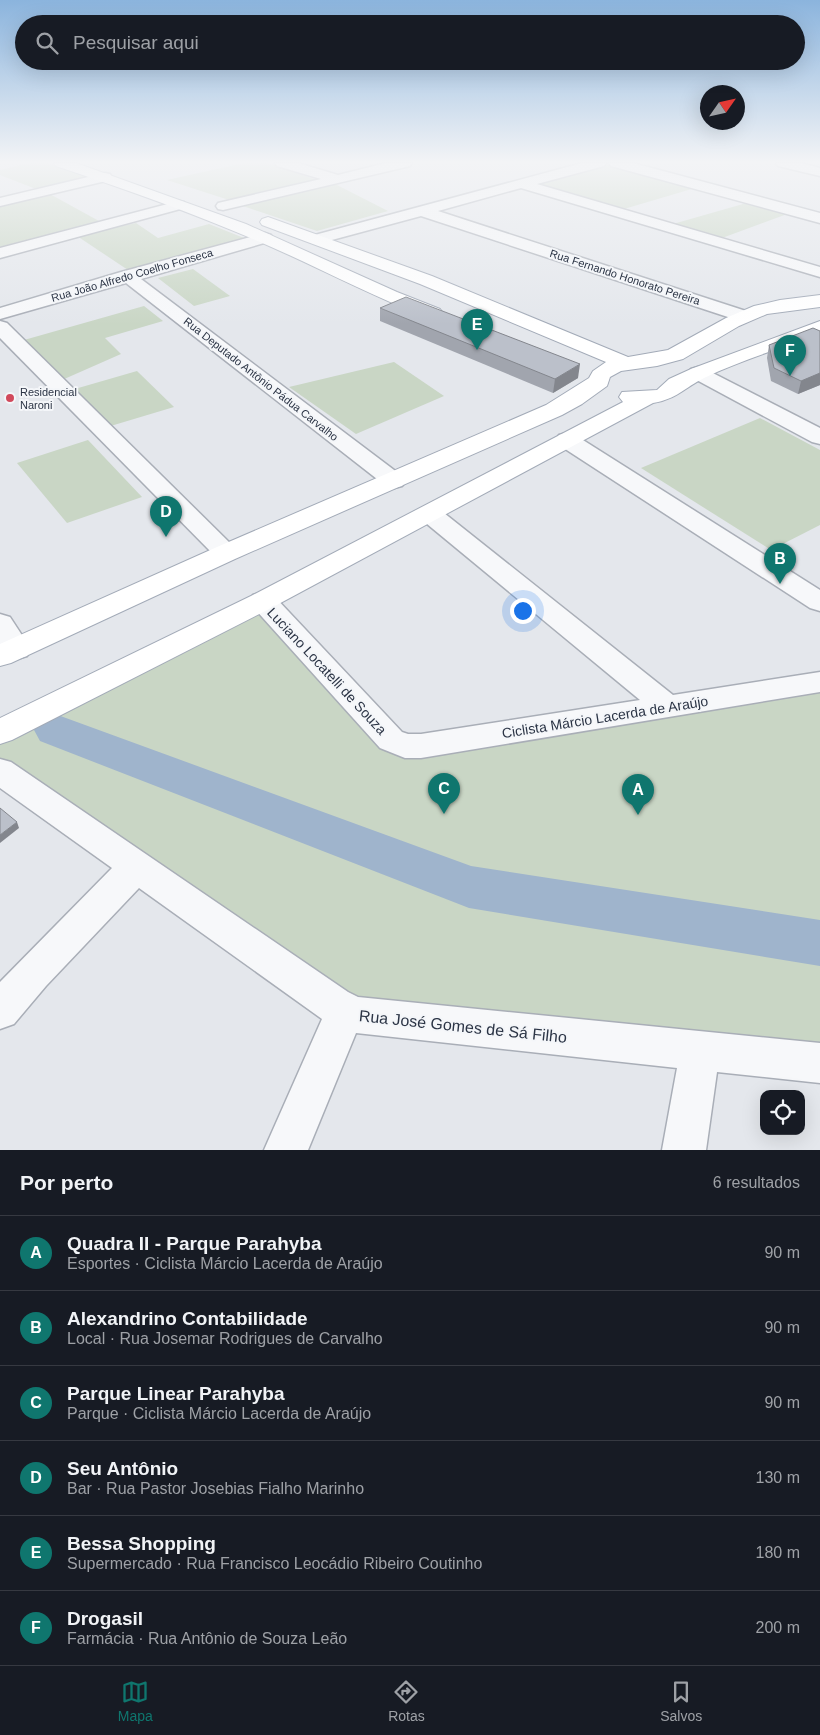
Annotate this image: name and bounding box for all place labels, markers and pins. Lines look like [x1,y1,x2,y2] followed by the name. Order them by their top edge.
[461,309,493,350] pin: E
[774,335,806,376] pin: F
[20,386,77,411] place label: Residencial Naroni
[4,392,16,404] marker: Residencial Naroni
[150,496,182,537] pin: D
[764,543,796,584] pin: B
[428,773,460,814] pin: C
[622,774,654,815] pin: A

